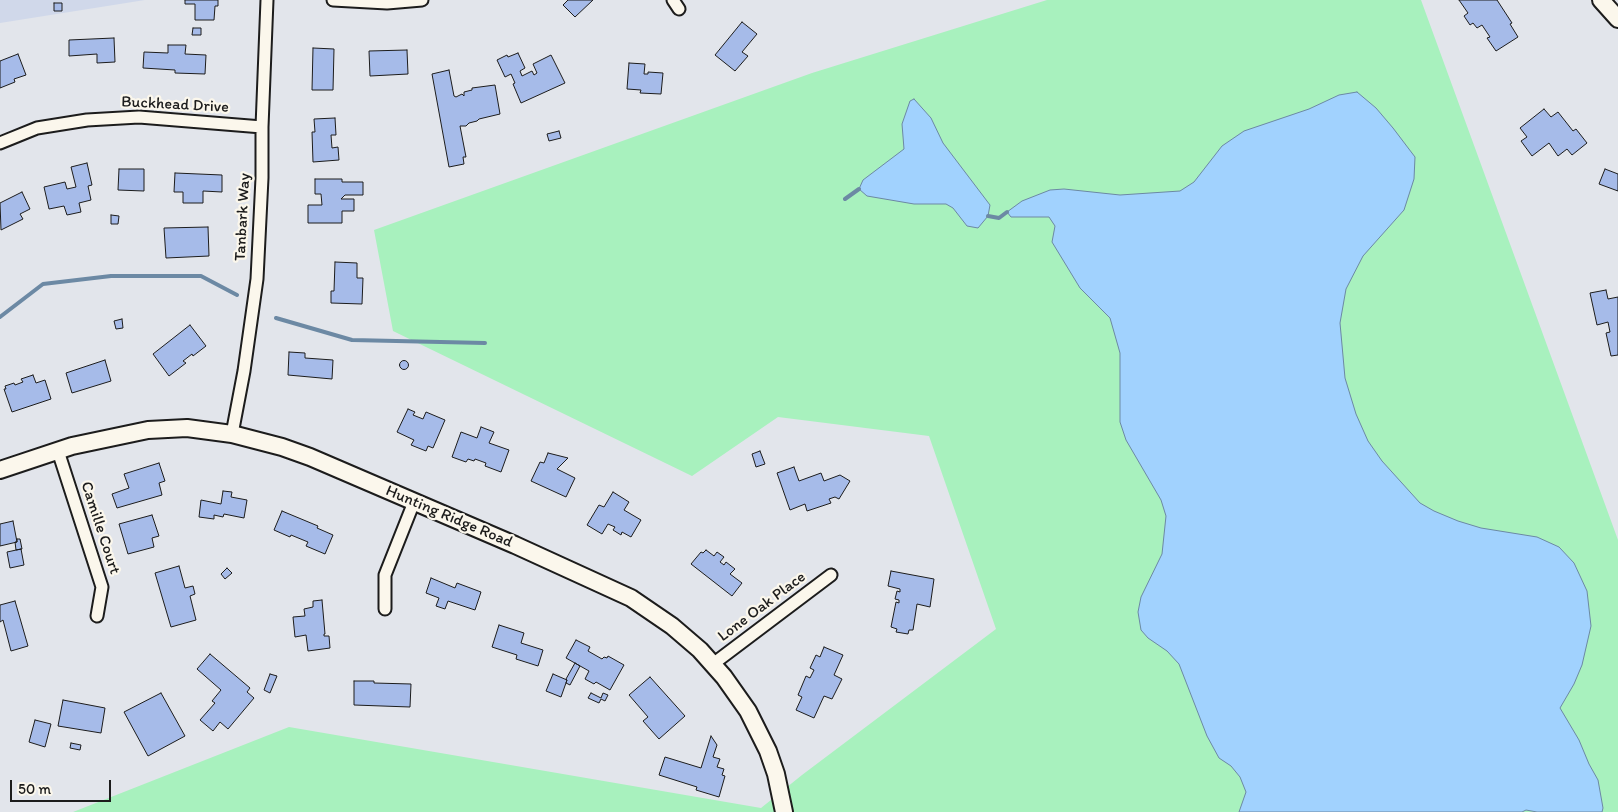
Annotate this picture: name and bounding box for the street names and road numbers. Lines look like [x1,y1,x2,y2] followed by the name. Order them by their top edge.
[121,93,229,117] street label: Buckhead Drive
[231,173,255,261] street label: Tanbark Way
[76,479,124,577] street label: Camille Court
[383,482,515,552] street label: Hunting Ridge Road
[714,568,810,646] street label: Lone Oak Place

